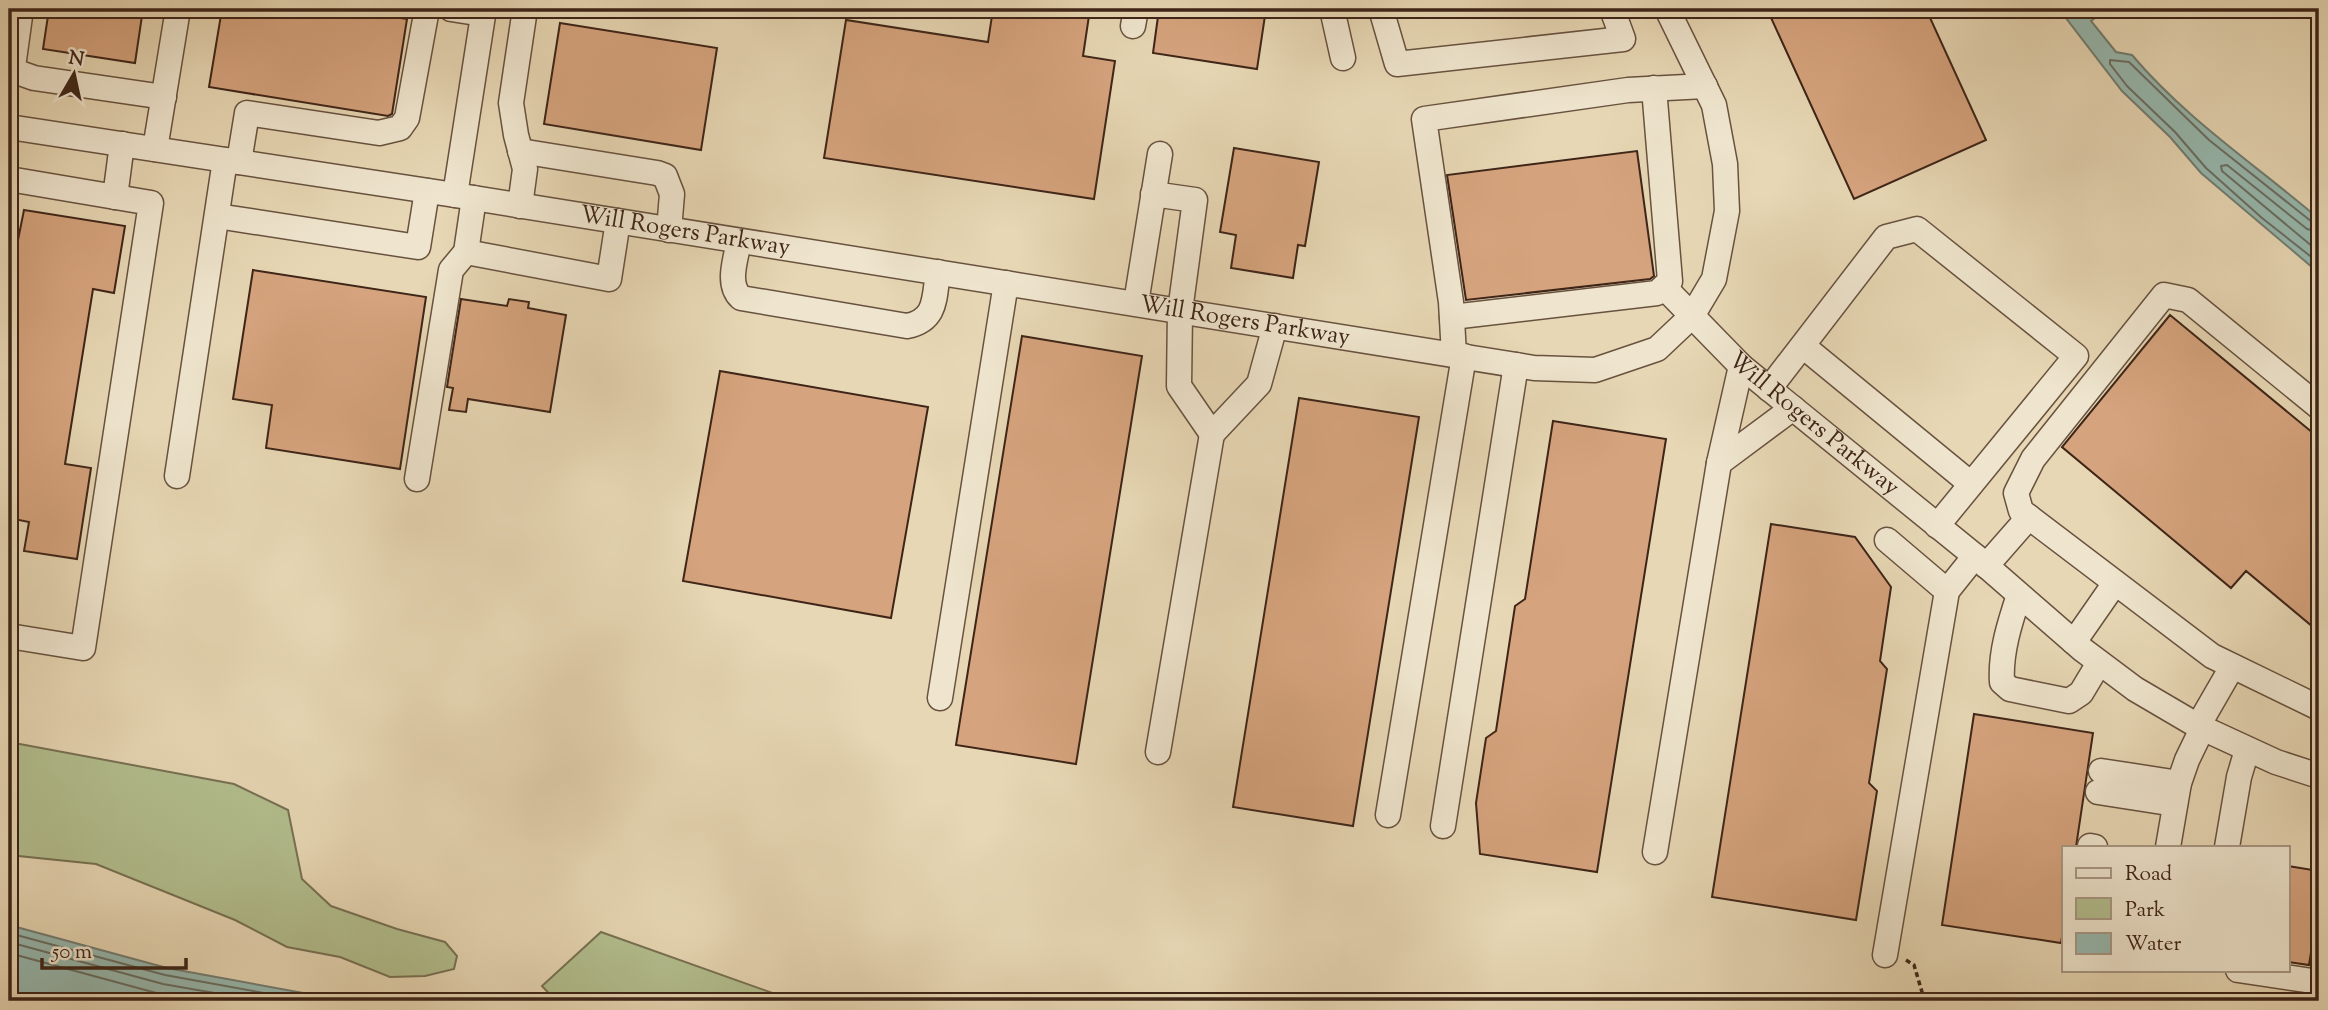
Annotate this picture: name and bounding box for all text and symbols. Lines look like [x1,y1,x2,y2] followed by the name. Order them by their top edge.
[38,38,108,108] north arrow
[67,45,86,74] text: N
[577,198,793,265] street label: Will Rogers Parkway
[1137,288,1353,355] street label: Will Rogers Parkway
[1719,344,1906,505] street label: Will Rogers Parkway
[2062,846,2290,972] legend
[2125,860,2172,890] text: Road
[2125,896,2166,926] text: Park
[42,926,186,970] scale bar
[2125,930,2182,960] text: Water
[51,938,92,968] text: 50 m

